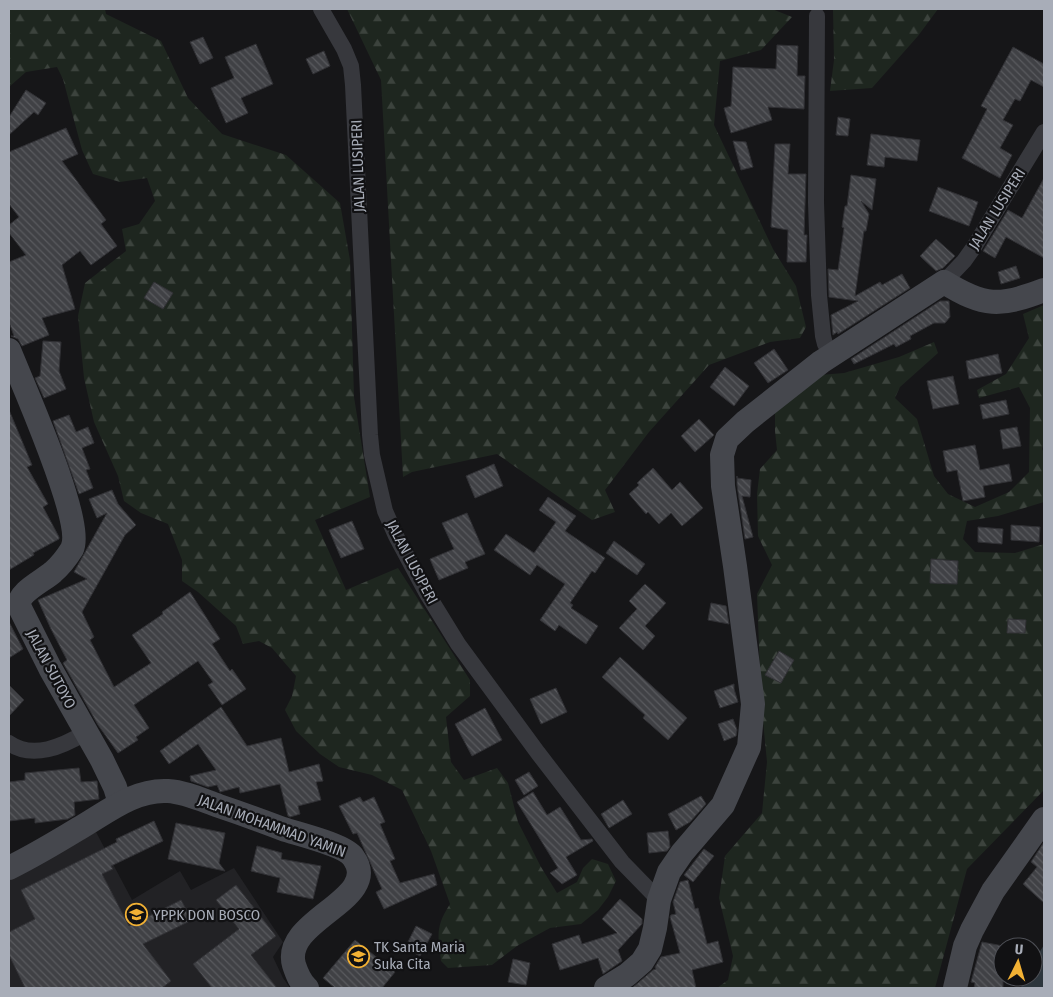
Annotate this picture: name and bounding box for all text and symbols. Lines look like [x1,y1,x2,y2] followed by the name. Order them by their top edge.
[347,119,369,213] street label: JALAN LUSIPERI
[965,165,1029,253] street label: JALAN LUSIPERI
[382,517,442,607] street label: JALAN LUSIPERI
[23,626,79,712] street label: JALAN SUTOYO
[196,791,348,861] street label: JALAN MOHAMMAD YAMIN
[125,903,149,927] school or university icon: YPPK DON BOSCO
[153,906,260,924] place label: YPPK DON BOSCO
[993,937,1043,987] north arrow
[374,938,465,973] place label: TK Santa Maria Suka Cita
[1014,941,1024,958] text: U
[346,944,370,968] school or university icon: TK Santa Maria Suka Cita

